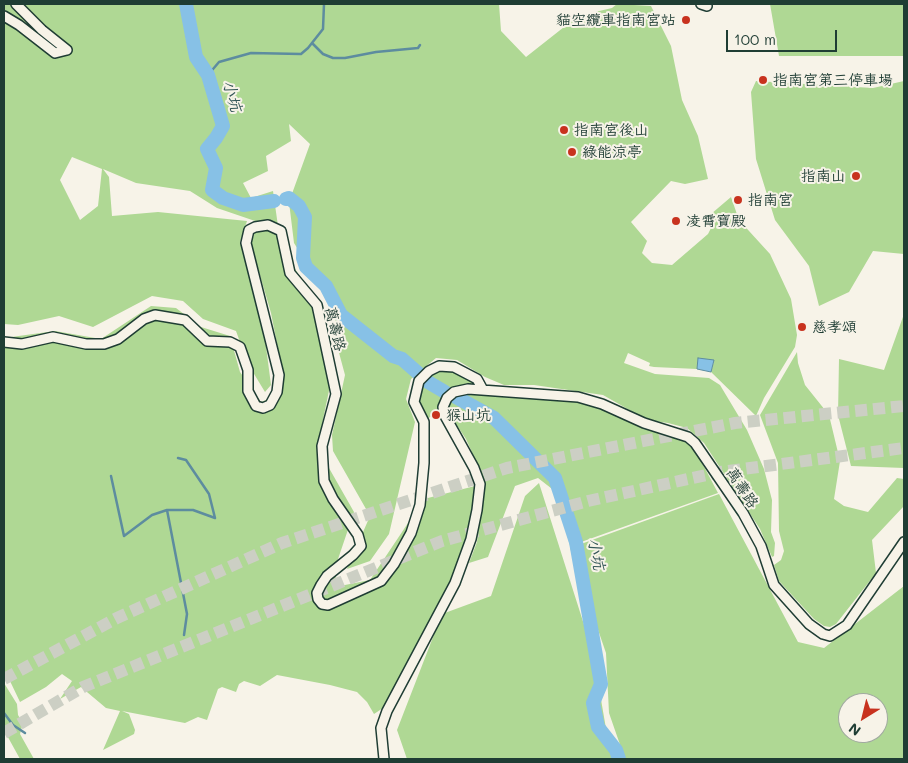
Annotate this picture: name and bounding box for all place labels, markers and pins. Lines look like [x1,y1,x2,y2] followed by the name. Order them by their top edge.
[556,11,676,29] place label: 貓空纜車指南宮站
[680,14,692,26] marker: 貓空纜車指南宮站
[773,71,893,89] place label: 指南宮第三停車場
[757,74,769,86] marker: 指南宮第三停車場
[574,121,649,139] place label: 指南宮後山
[558,124,570,136] marker: 指南宮後山
[582,143,642,161] place label: 綠能涼亭
[566,146,578,158] marker: 綠能涼亭
[801,167,846,185] place label: 指南山
[850,170,862,182] marker: 指南山
[748,191,793,209] place label: 指南宮
[732,194,744,206] marker: 指南宮
[686,212,746,230] place label: 凌霄寶殿
[670,215,682,227] marker: 凌霄寶殿
[812,318,857,336] place label: 慈孝頌
[796,321,808,333] marker: 慈孝頌
[446,406,491,424] place label: 猴山坑
[430,409,442,421] marker: 猴山坑

